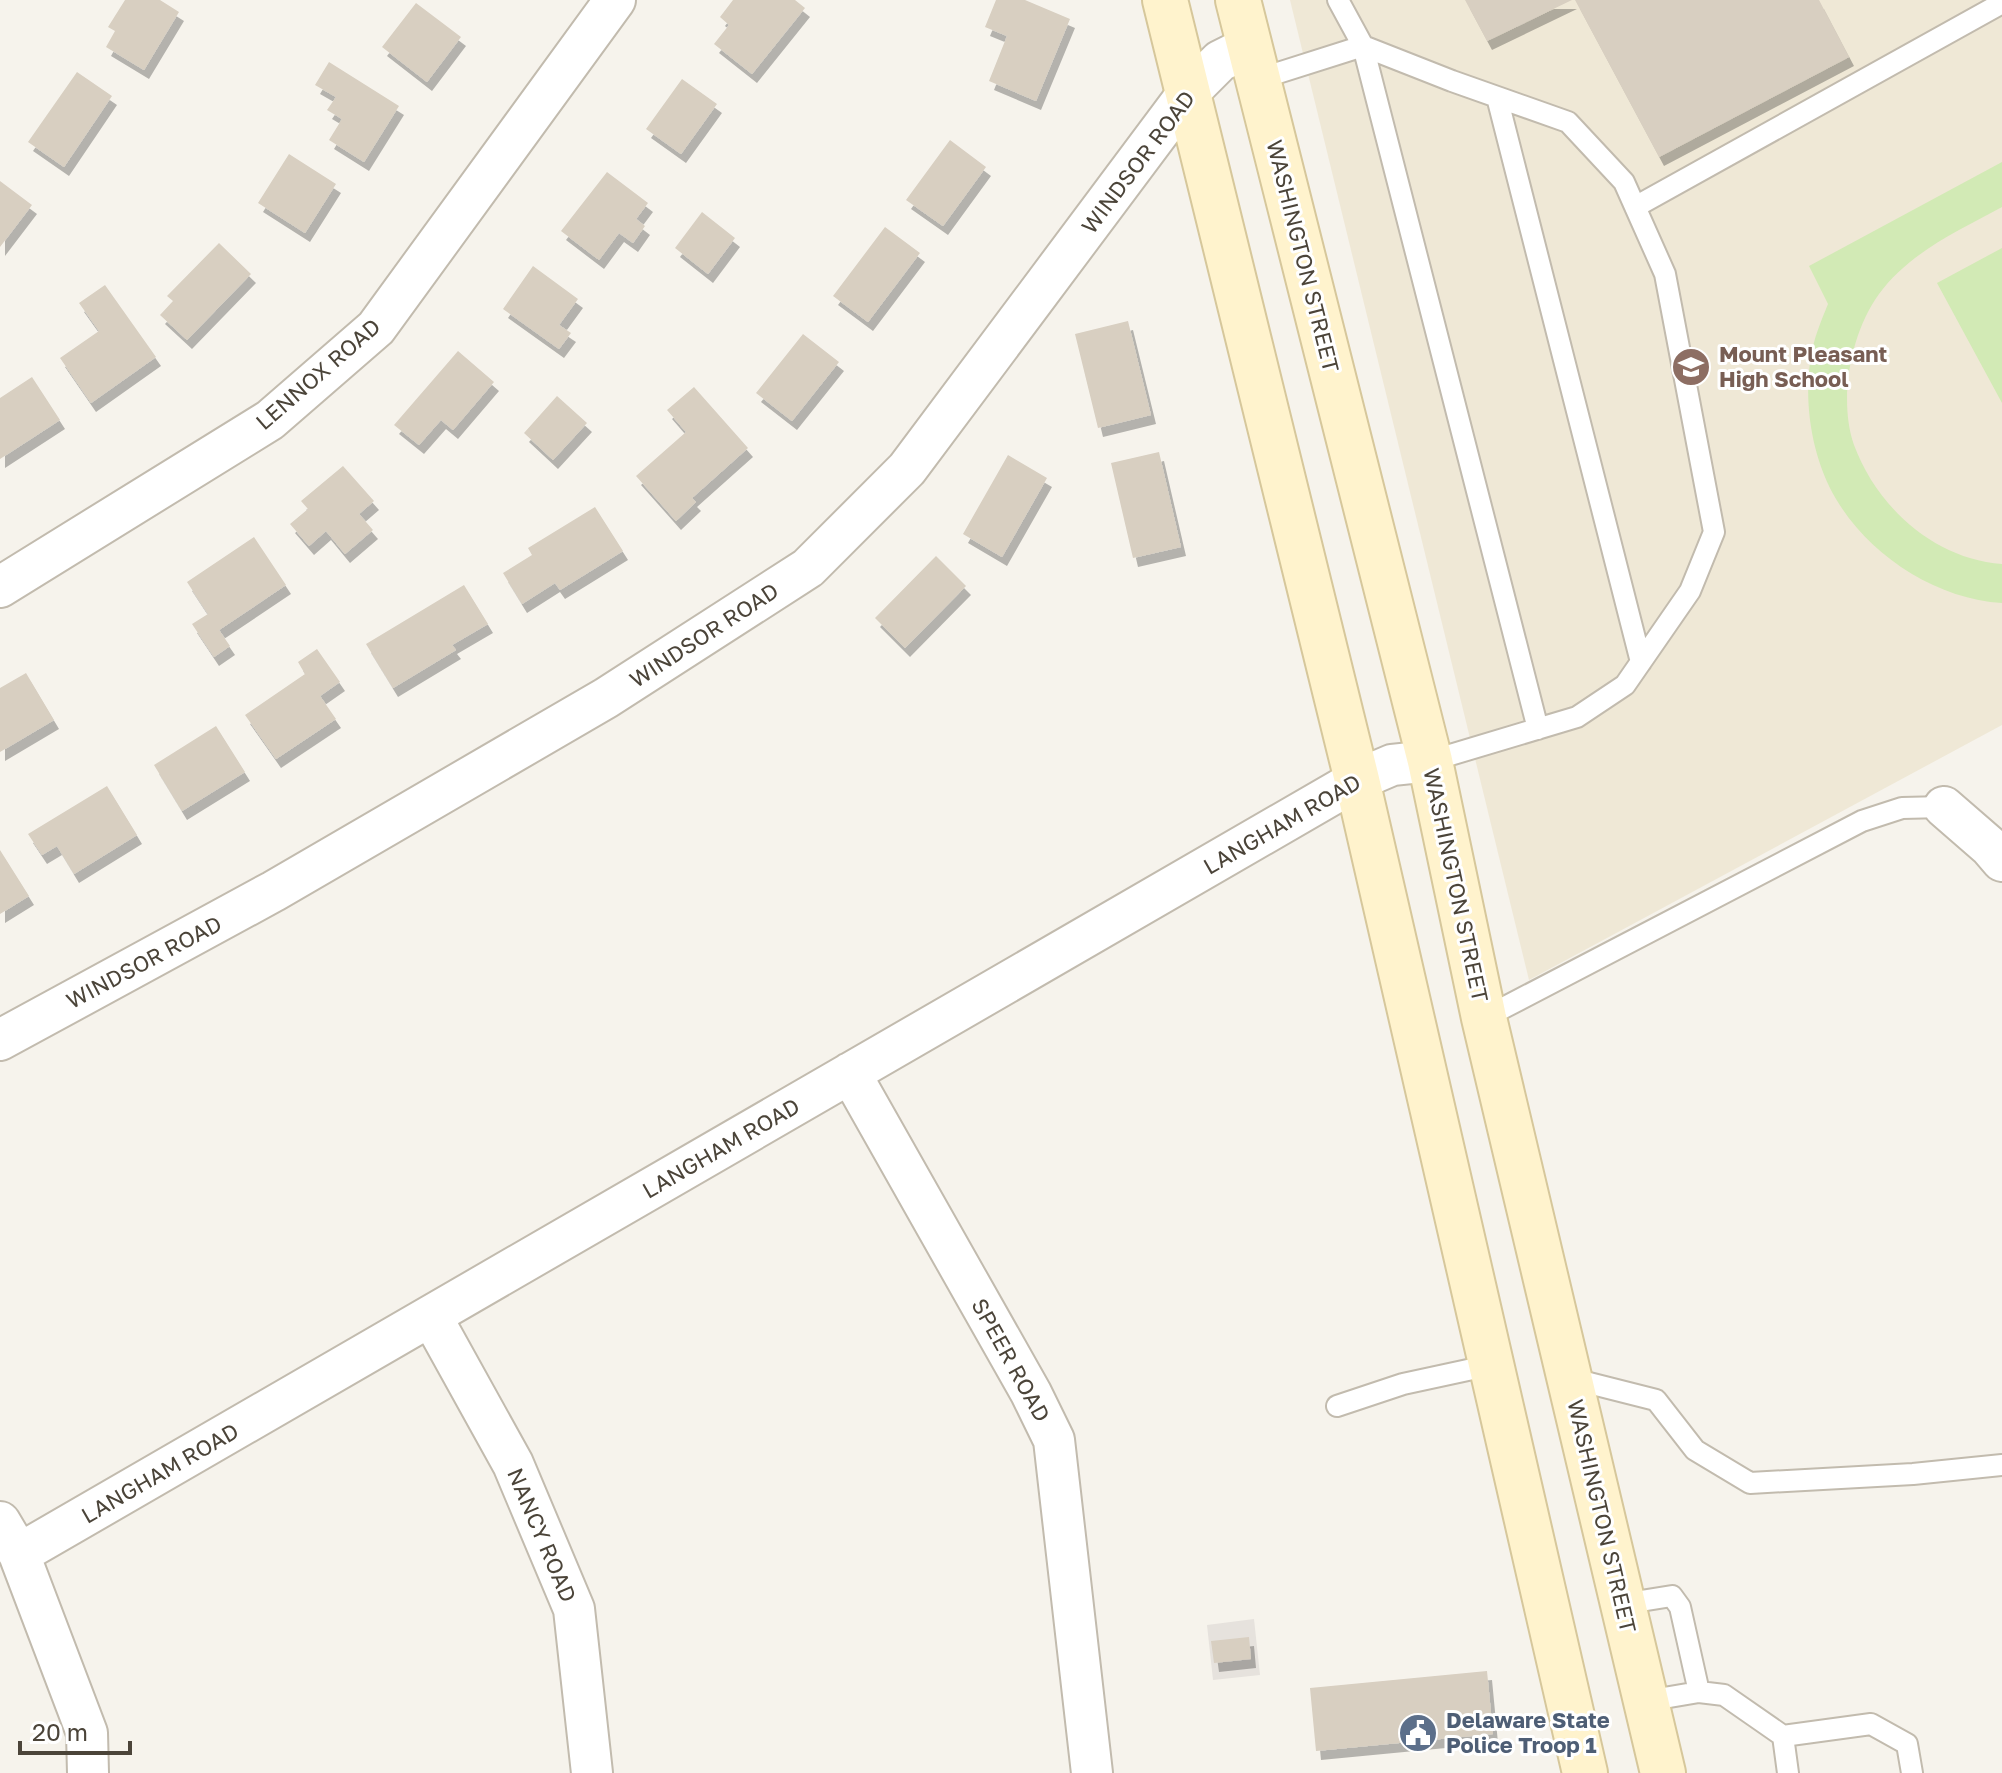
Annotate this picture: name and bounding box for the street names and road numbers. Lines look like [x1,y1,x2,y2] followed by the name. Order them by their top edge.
[1075,85,1200,238] street label: WINDSOR ROAD
[1262,137,1346,375] street label: WASHINGTON STREET
[250,312,385,435] street label: LENNOX ROAD
[624,576,783,693] street label: WINDSOR ROAD
[1418,765,1495,1005] street label: WASHINGTON STREET
[1198,768,1365,880] street label: LANGHAM ROAD
[62,909,226,1014] street label: WINDSOR ROAD
[637,1092,804,1204] street label: LANGHAM ROAD
[966,1293,1056,1426] street label: SPEER ROAD
[1562,1397,1643,1636] street label: WASHINGTON STREET
[76,1417,243,1529] street label: LANGHAM ROAD
[502,1464,583,1606] street label: NANCY ROAD

